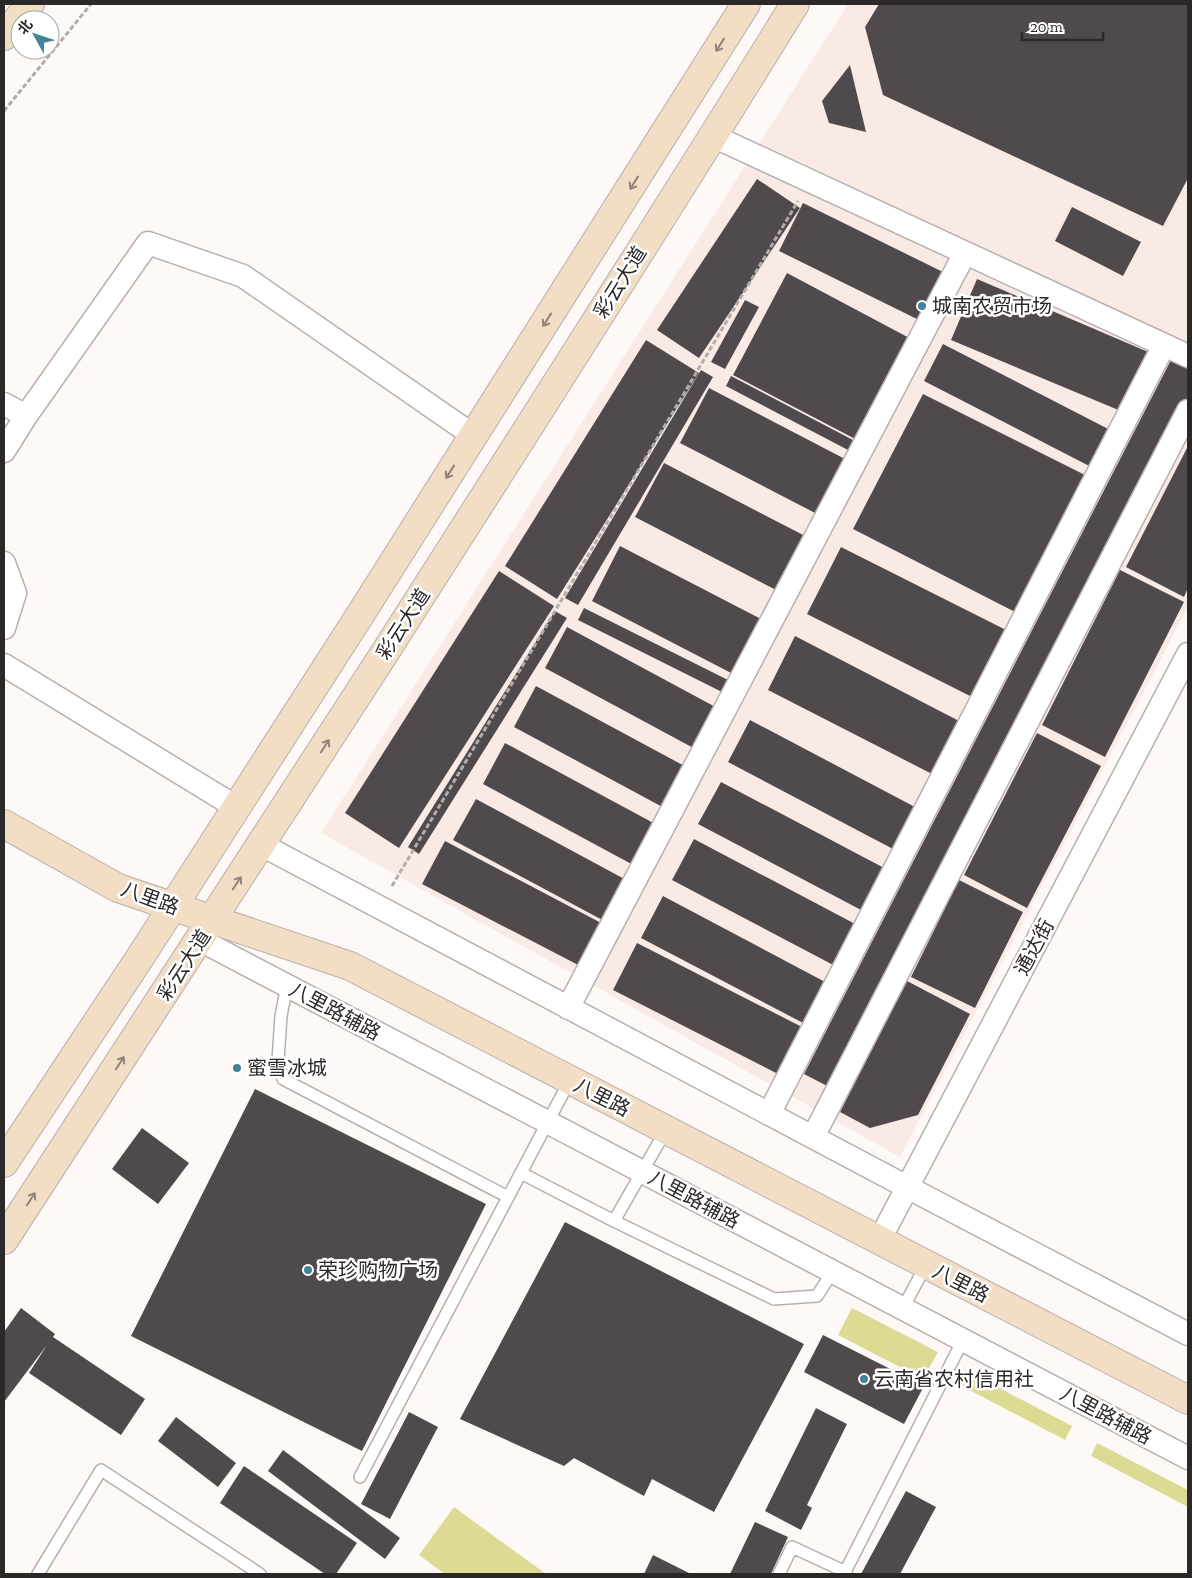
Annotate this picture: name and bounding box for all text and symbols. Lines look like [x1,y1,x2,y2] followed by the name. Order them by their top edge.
[10,10,60,60] north arrow
[1022,10,1103,42] scale bar
[14,16,36,38] text: 北
[1030,18,1063,36] text: 20 m
[715,38,725,52] one-way arrow
[628,175,638,189] one-way arrow
[589,242,651,322] street label: 彩云大道
[932,294,1052,318] place label: 城南农贸市场
[916,300,928,312] marker: 城南农贸市场
[541,313,552,327] one-way arrow
[445,465,455,479] one-way arrow
[371,584,435,664] street label: 彩云大道
[320,740,330,754] one-way arrow
[118,876,182,920] street label: 八里路
[232,876,242,890] one-way arrow
[1009,915,1059,979] street label: 通达街
[152,925,216,1005] street label: 彩云大道
[285,977,385,1045] street label: 八里路辅路
[247,1056,327,1080] place label: 蜜雪冰城
[115,1057,125,1071] one-way arrow
[231,1062,243,1074] marker: 蜜雪冰城
[570,1073,634,1121] street label: 八里路
[644,1165,744,1233] street label: 八里路辅路
[25,1192,36,1206] one-way arrow
[318,1258,438,1282] place label: 荣珍购物广场
[929,1259,993,1307] street label: 八里路
[302,1264,314,1276] marker: 荣珍购物广场
[874,1367,1034,1391] place label: 云南省农村信用社
[858,1373,870,1385] marker: 云南省农村信用社
[1056,1381,1156,1449] street label: 八里路辅路

